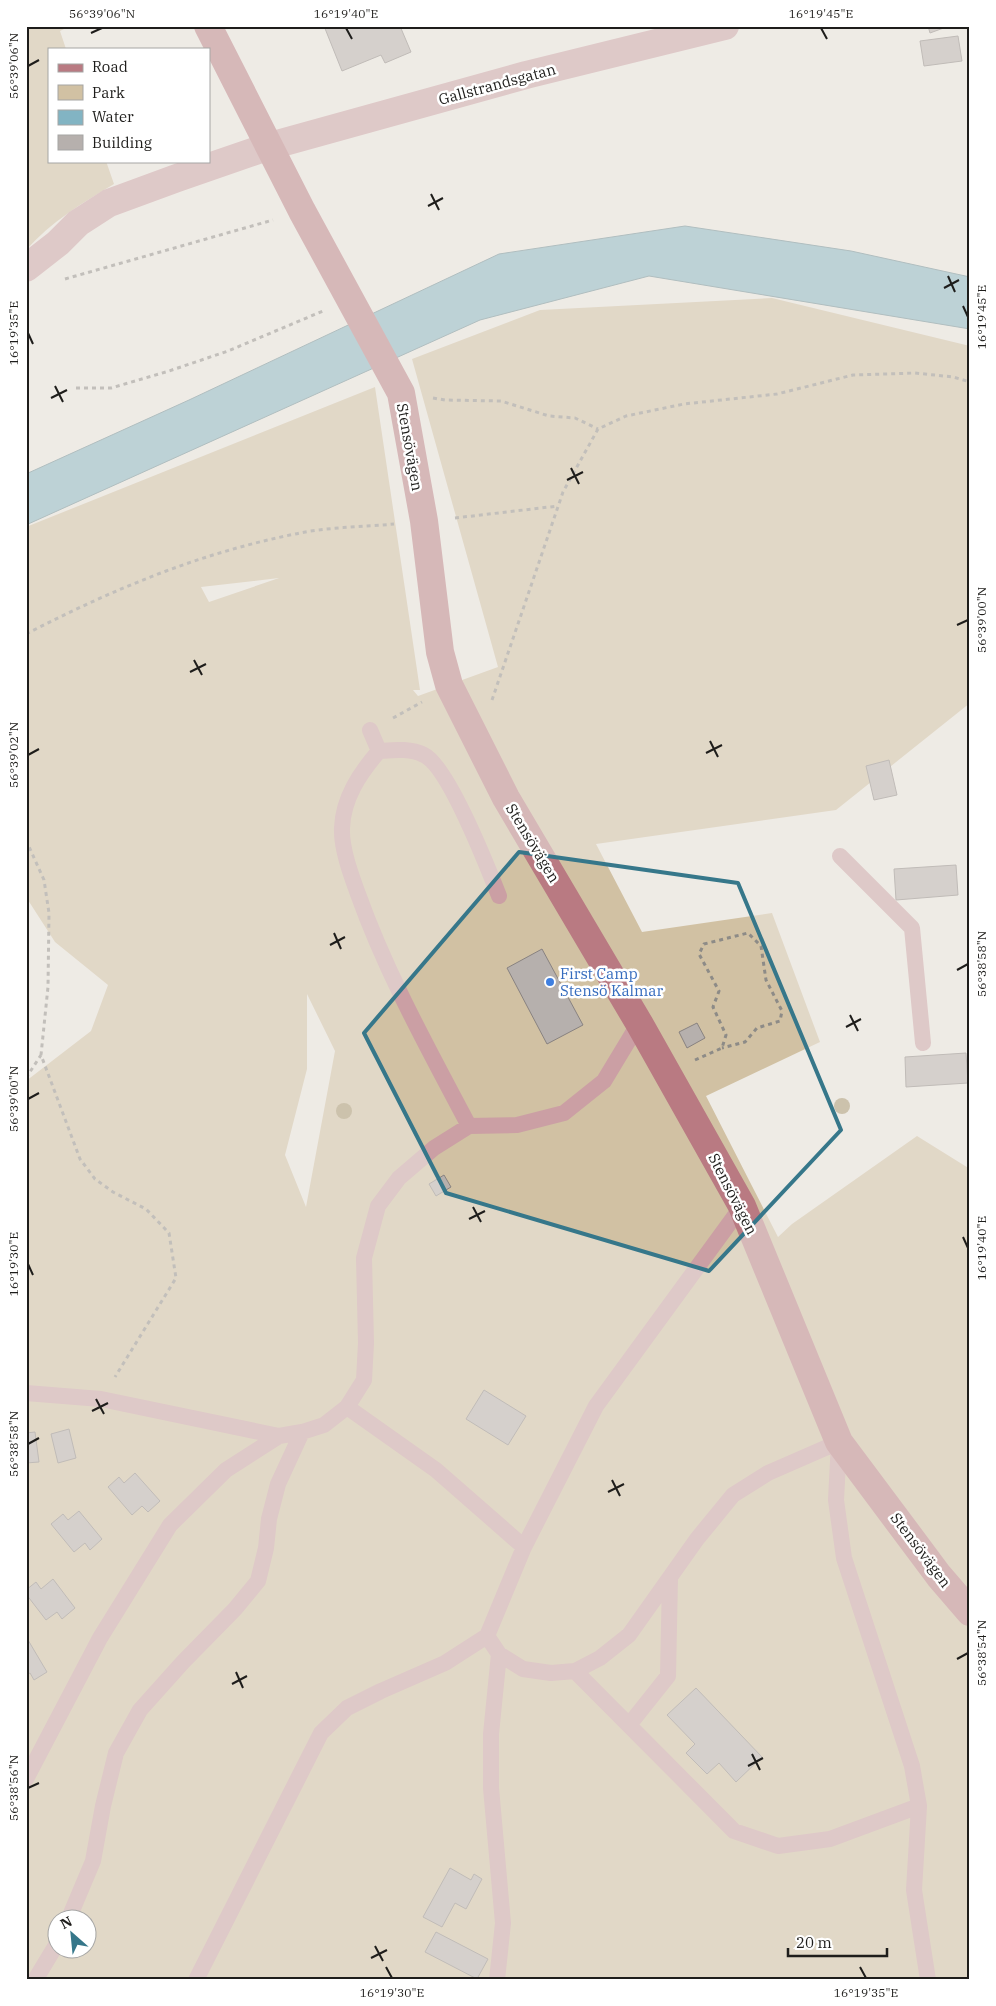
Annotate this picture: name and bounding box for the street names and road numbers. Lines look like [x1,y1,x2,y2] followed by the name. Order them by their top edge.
[436,59,558,109] street label: Gallstrandsgatan
[393,402,427,493] street label: Stensövägen
[502,800,564,886] street label: Stensövägen
[704,1150,762,1238] street label: Stensövägen
[887,1509,956,1592] street label: Stensövägen

